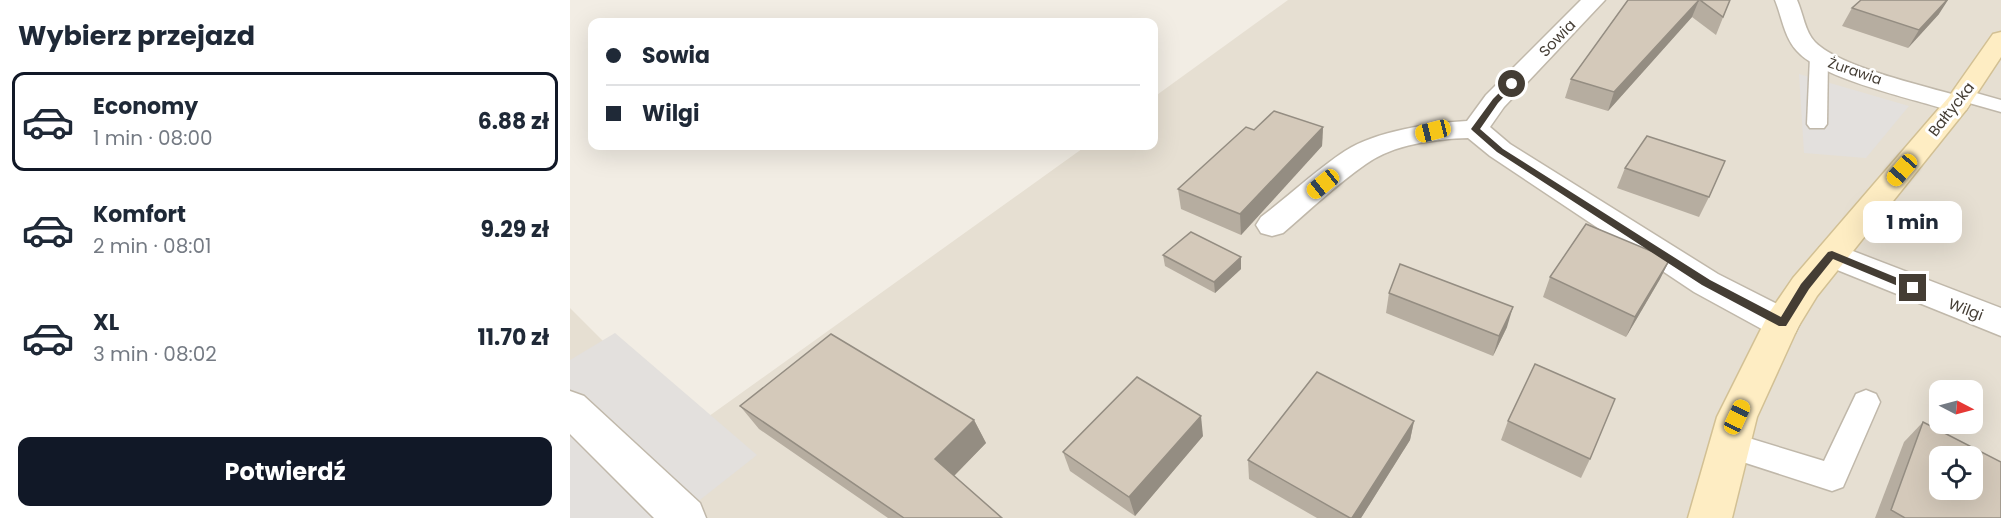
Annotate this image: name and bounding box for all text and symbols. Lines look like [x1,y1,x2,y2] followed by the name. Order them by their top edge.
[1534,15,1580,61] street label: Sowia
[18,17,255,54] text: Wybierz przejazd
[642,40,710,71] text: Sowia
[1825,52,1885,90] street label: Żurawia
[1498,70,1525,97] route start
[1923,77,1979,141] street label: Bałtycka
[93,91,198,122] text: Economy
[21,95,75,149] icon: car
[642,98,700,129] text: Wilgi
[478,106,549,137] text: 6.88 zł
[1413,118,1453,144] car
[93,124,213,152] text: 1 min · 08:00
[1883,151,1921,189] car
[1303,166,1343,202] car
[93,199,186,230] text: Komfort
[1864,201,1962,243] callout: 1 min
[21,203,75,257] icon: car
[1886,208,1939,236] text: 1 min
[481,214,549,245] text: 9.29 zł
[93,232,211,260] text: 2 min · 08:01
[1899,274,1926,301] route end
[1945,293,1987,325] street label: Wilgi
[93,307,119,338] text: XL
[21,311,75,365] icon: car
[477,322,549,353] text: 11.70 zł
[93,340,217,368] text: 3 min · 08:02
[1929,380,1983,434] north arrow
[1929,380,1983,500] map controls
[1721,397,1753,437] car
[18,437,552,506] button: Potwierdź
[1929,446,1983,500] button: locate

